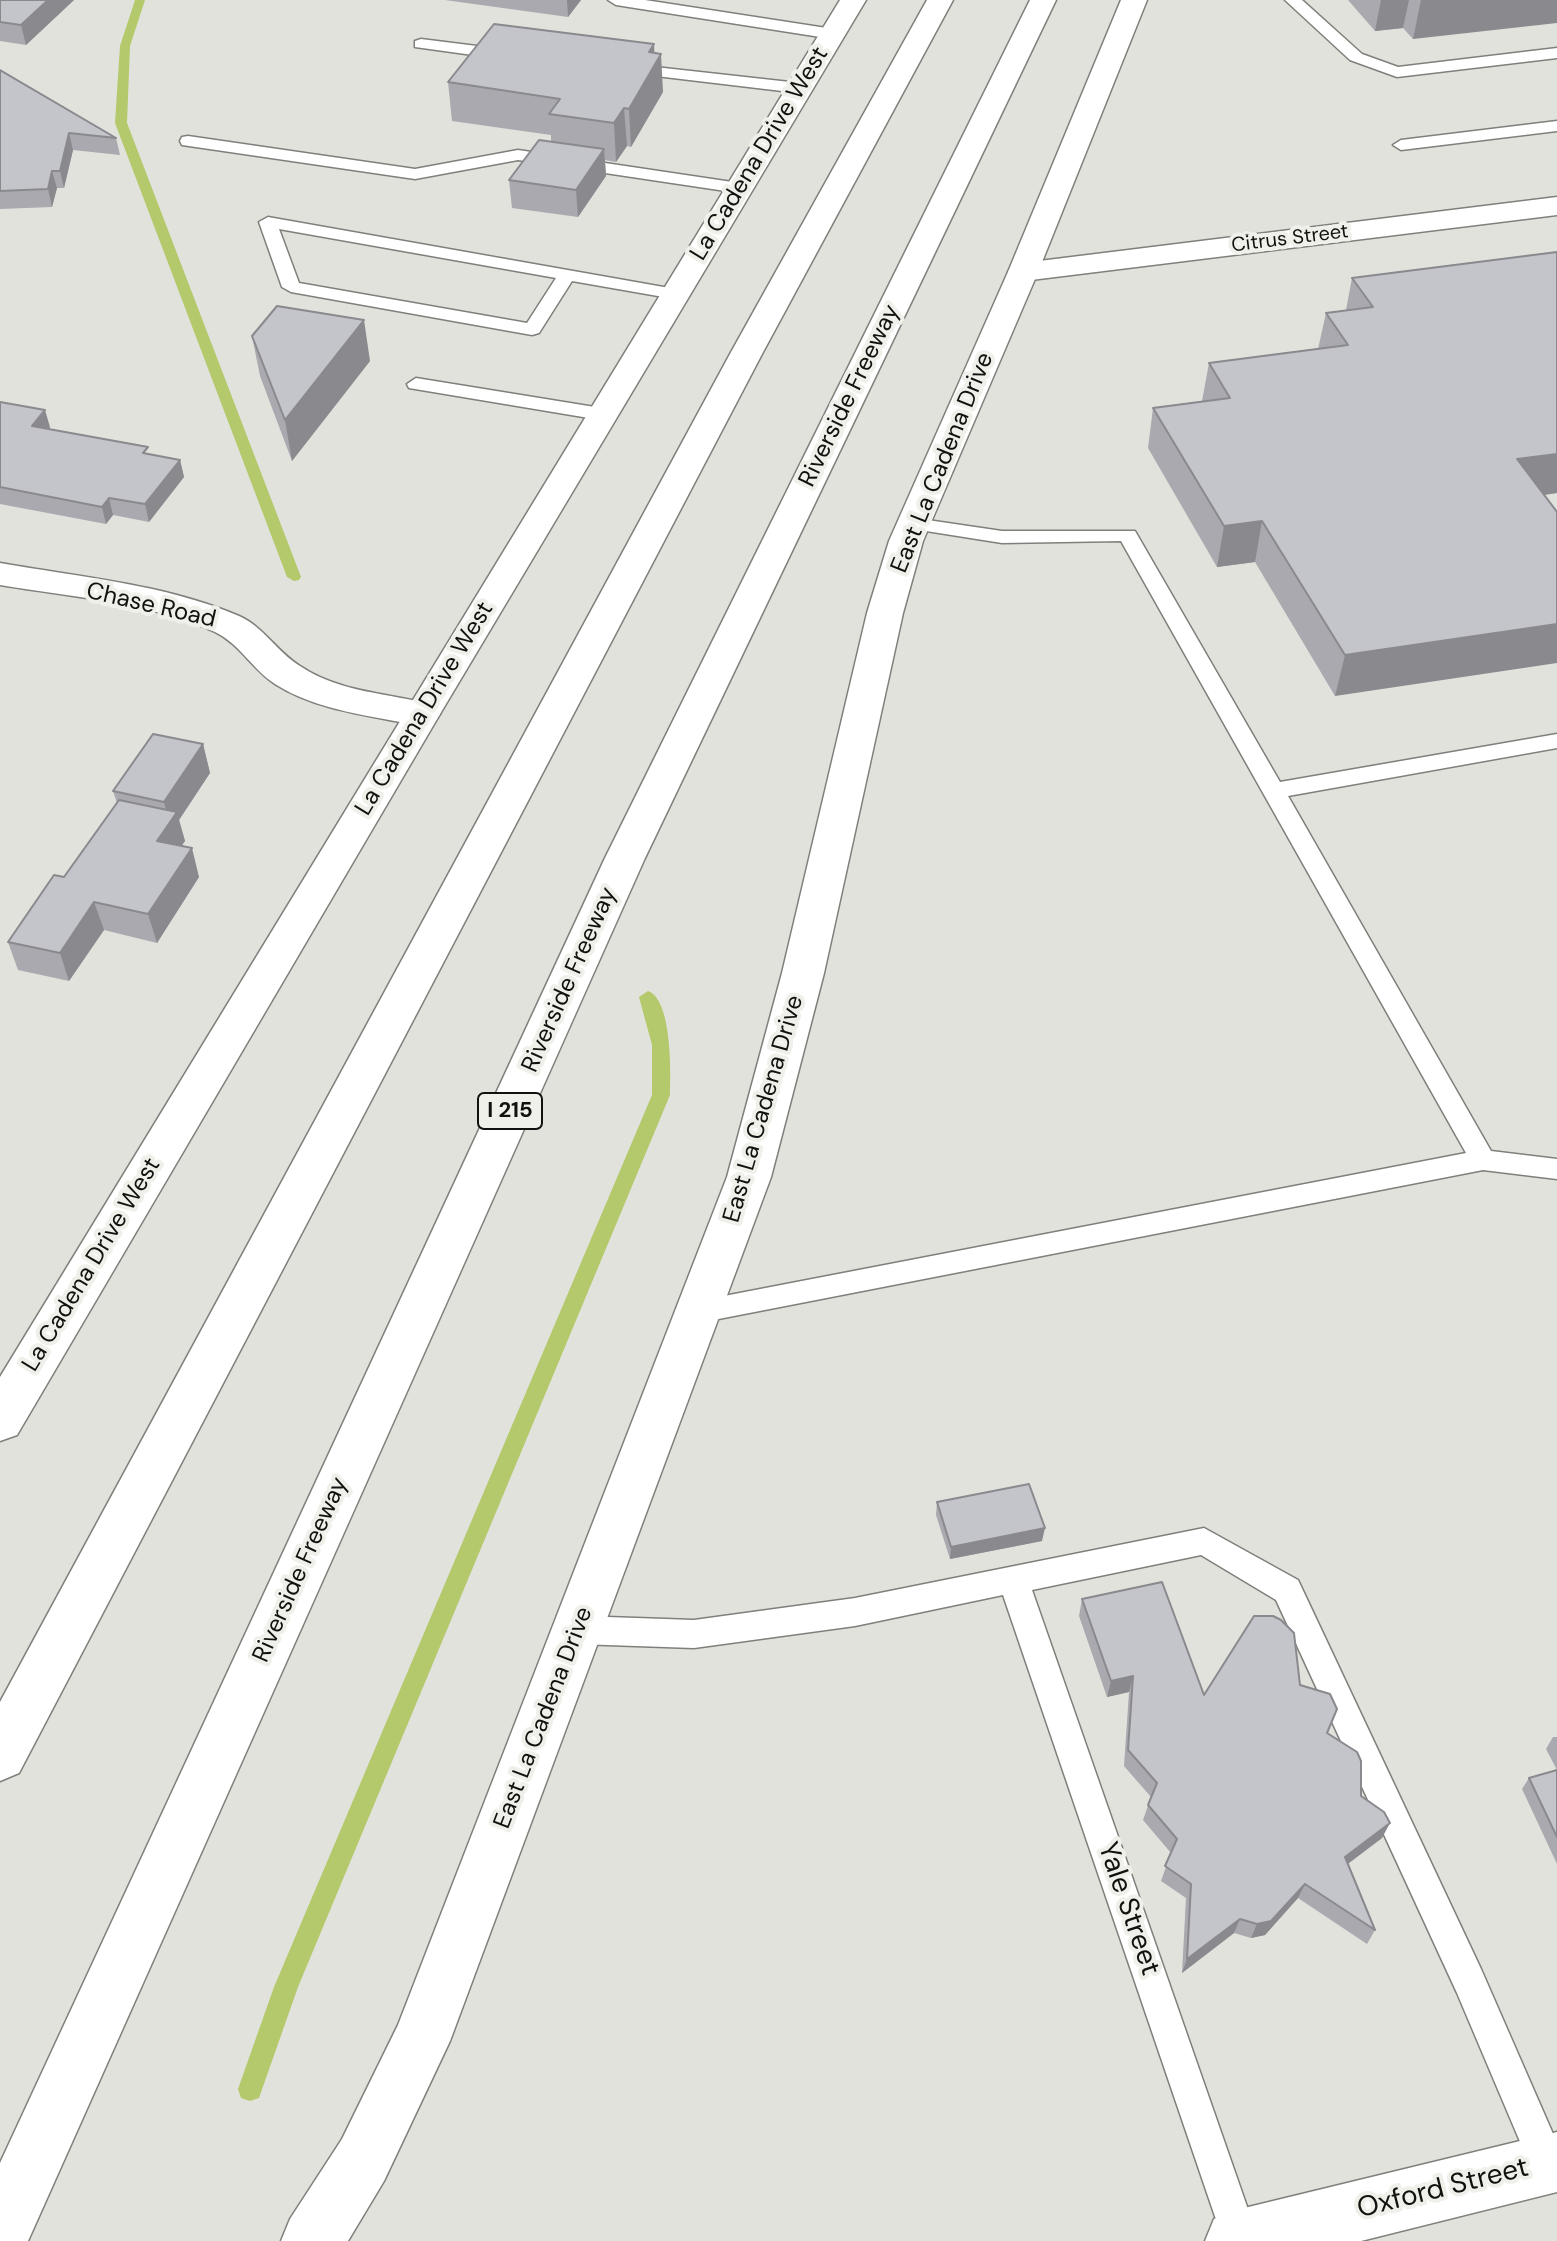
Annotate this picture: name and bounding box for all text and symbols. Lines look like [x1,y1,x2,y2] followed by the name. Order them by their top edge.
[685,42,835,266] street label: La Cadena Drive West
[1230,220,1350,258] street label: Citrus Street
[793,300,907,492] street label: Riverside Freeway
[886,349,1000,577] street label: East La Cadena Drive
[83,577,219,635] street label: Chase Road
[350,597,500,821] street label: La Cadena Drive West
[516,883,624,1077] street label: Riverside Freeway
[718,992,810,1226] street label: East La Cadena Drive
[478,1093,542,1129] road number: I 215
[17,1153,167,1377] street label: La Cadena Drive West
[247,1473,355,1667] street label: Riverside Freeway
[488,1603,600,1833] street label: East La Cadena Drive
[1090,1838,1166,1980] street label: Yale Street
[1354,2151,1532,2227] street label: Oxford Street

